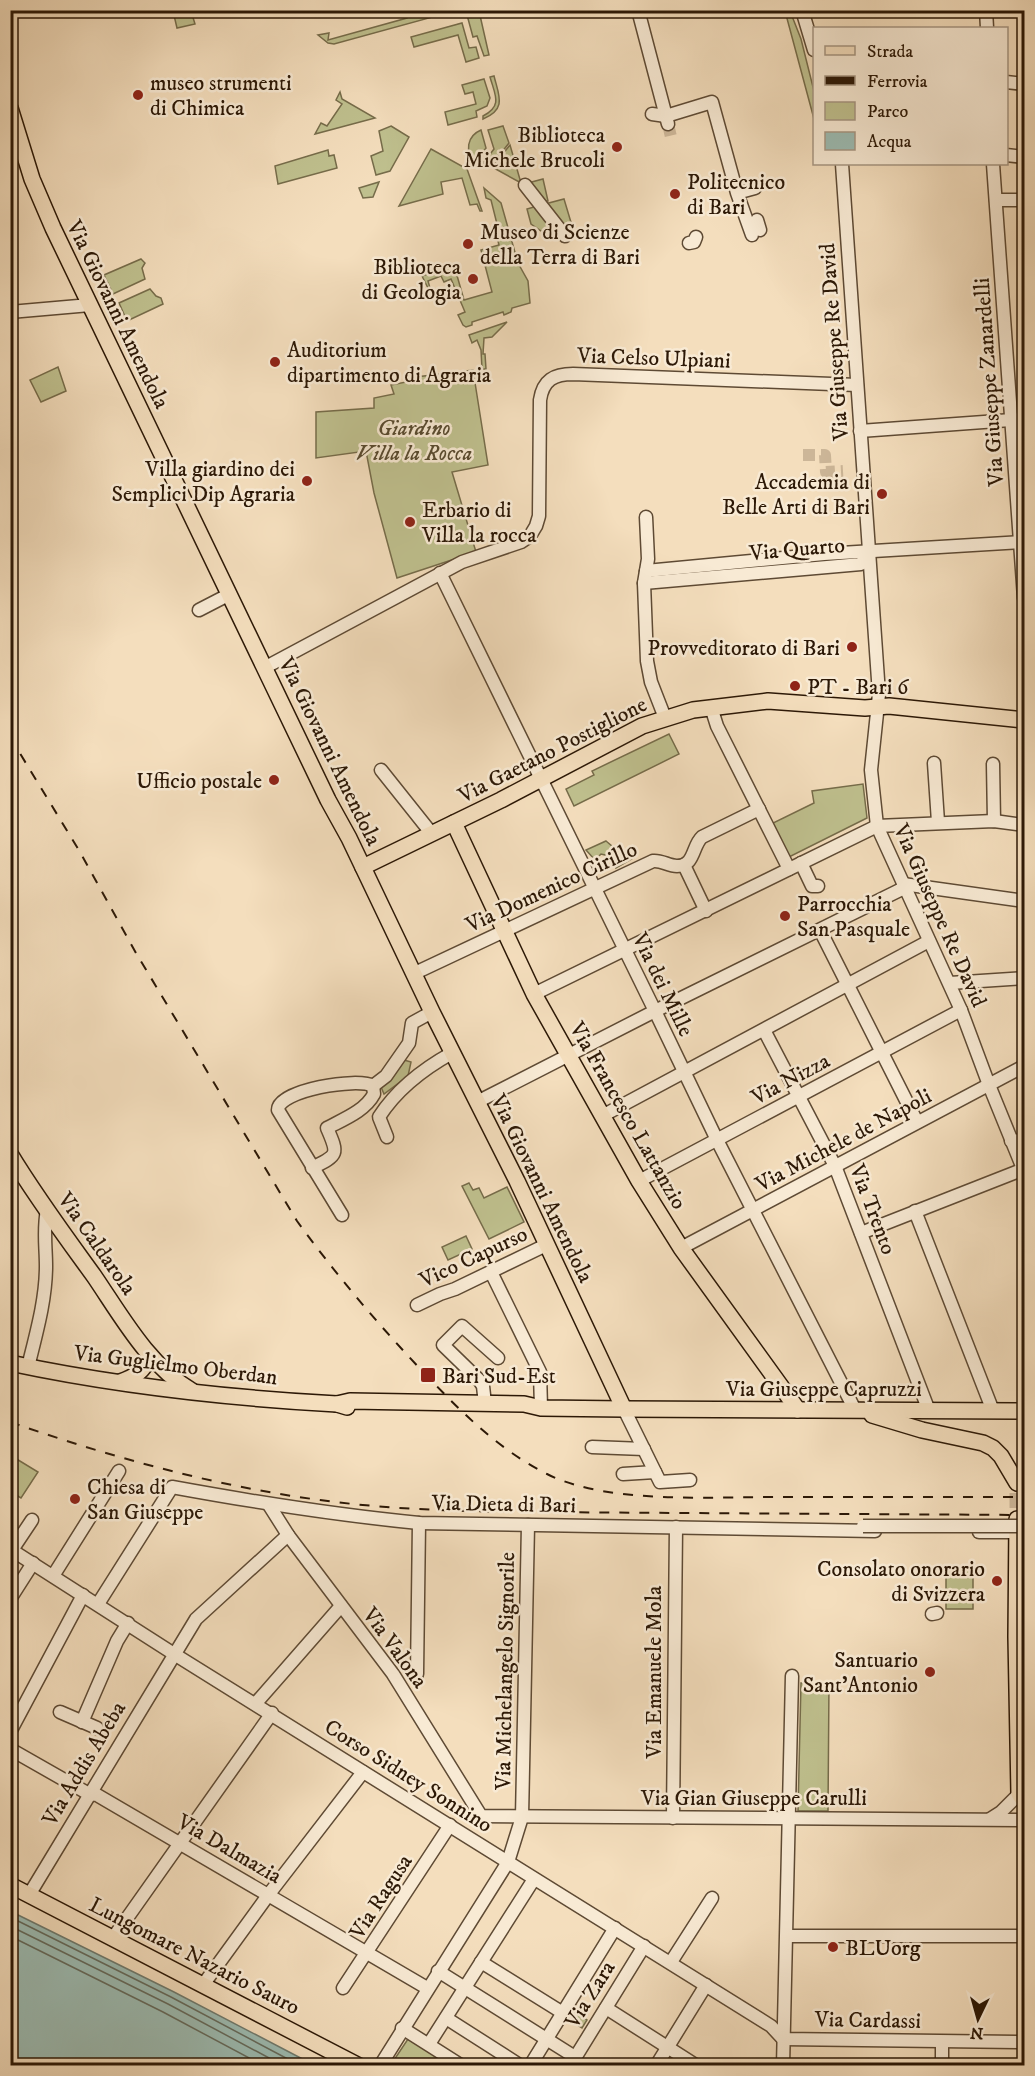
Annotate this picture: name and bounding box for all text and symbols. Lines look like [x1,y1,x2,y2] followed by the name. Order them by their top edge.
[813,27,1008,165] legend
[867,41,914,63] text: Strada
[150,70,292,122] place label: museo strumenti di Chimica
[867,71,928,93] text: Ferrovia
[131,88,145,102] marker: museo strumenti di Chimica
[867,101,908,123] text: Parco
[464,122,606,174] place label: Biblioteca Michele Brucoli
[867,131,912,153] text: Acqua
[610,140,624,154] marker: Biblioteca Michele Brucoli
[687,169,785,221] place label: Politecnico di Bari
[668,187,682,201] marker: Politecnico di Bari
[60,215,175,414] street label: Via Giovanni Amendola
[480,219,640,271] place label: Museo di Scienze della Terra di Bari
[461,237,475,251] marker: Museo di Scienze della Terra di Bari
[814,242,855,443] street label: Via Giuseppe Re David
[362,254,462,306] place label: Biblioteca di Geologia
[466,272,480,286] marker: Biblioteca di Geologia
[969,277,1010,488] street label: Via Giuseppe Zanardelli
[287,337,492,389] place label: Auditorium dipartimento di Agraria
[576,342,731,375] street label: Via Celso Ulpiani
[268,355,282,369] marker: Auditorium dipartimento di Agraria
[356,415,472,467] park label: Giardino Villa la Rocca
[111,456,296,508] place label: Villa giardino dei Semplici Dip Agraria
[722,469,870,521] place label: Accademia di Belle Arti di Bari
[300,474,314,488] marker: Villa giardino dei Semplici Dip Agraria
[875,487,889,501] marker: Accademia di Belle Arti di Bari
[421,497,537,549] place label: Erbario di Villa la rocca
[403,515,417,529] marker: Erbario di Villa la rocca
[747,532,846,567] street label: Via Quarto
[647,635,840,662] place label: Provveditorato di Bari
[845,640,859,654] marker: Provveditorato di Bari
[272,652,387,851] street label: Via Giovanni Amendola
[807,674,910,701] place label: PT - Bari 6
[788,679,802,693] marker: PT - Bari 6
[453,691,651,810] street label: Via Gaetano Postiglione
[136,768,262,795] place label: Ufficio postale
[267,773,281,787] marker: Ufficio postale
[887,819,992,1011] street label: Via Giuseppe Re David
[461,836,642,939] street label: Via Domenico Cirillo
[797,891,910,943] place label: Parrocchia San Pasquale
[778,909,792,923] marker: Parrocchia San Pasquale
[626,928,699,1041] street label: Via dei Mille
[563,1016,692,1214] street label: Via Francesco Lattanzio
[746,1047,835,1112] street label: Via Nizza
[750,1083,936,1199] street label: Via Michele de Napoli
[484,1089,599,1288] street label: Via Giovanni Amendola
[843,1160,902,1258] street label: Via Trento
[51,1186,142,1301] street label: Via Caldarola
[414,1221,532,1295] street label: Vico Capurso
[71,1339,280,1391] street label: Via Guglielmo Oberdan
[442,1363,556,1390] place label: Bari Sud-Est
[419,1366,437,1384] marker: Bari Sud-Est
[725,1376,922,1403] street label: Via Giuseppe Capruzzi
[87,1474,203,1526] place label: Chiesa di San Giuseppe
[431,1490,576,1519] street label: Via Dieta di Bari
[68,1492,82,1506] marker: Chiesa di San Giuseppe
[490,1552,521,1791] street label: Via Michelangelo Signorile
[817,1556,986,1608] place label: Consolato onorario di Svizzera
[990,1574,1004,1588] marker: Consolato onorario di Svizzera
[641,1585,668,1759] street label: Via Emanuele Mola
[356,1601,434,1694] street label: Via Valona
[803,1647,918,1699] place label: Santuario Sant'Antonio
[923,1665,937,1679] marker: Santuario Sant'Antonio
[36,1696,132,1832] street label: Via Addis Abeba
[319,1714,497,1839] street label: Corso Sidney Sonnino
[640,1785,867,1812] street label: Via Gian Giuseppe Carulli
[171,1808,287,1890] street label: Via Dalmazia
[343,1849,419,1945] street label: Via Ragusa
[85,1891,304,2021] street label: Lungomare Nazario Sauro
[845,1935,921,1962] place label: BLUorg
[826,1940,840,1954] marker: BLUorg
[559,1955,622,2034] street label: Via Zara
[948,1989,1008,2049] north arrow
[814,2006,921,2035] street label: Via Cardassi
[969,2022,984,2043] text: N

